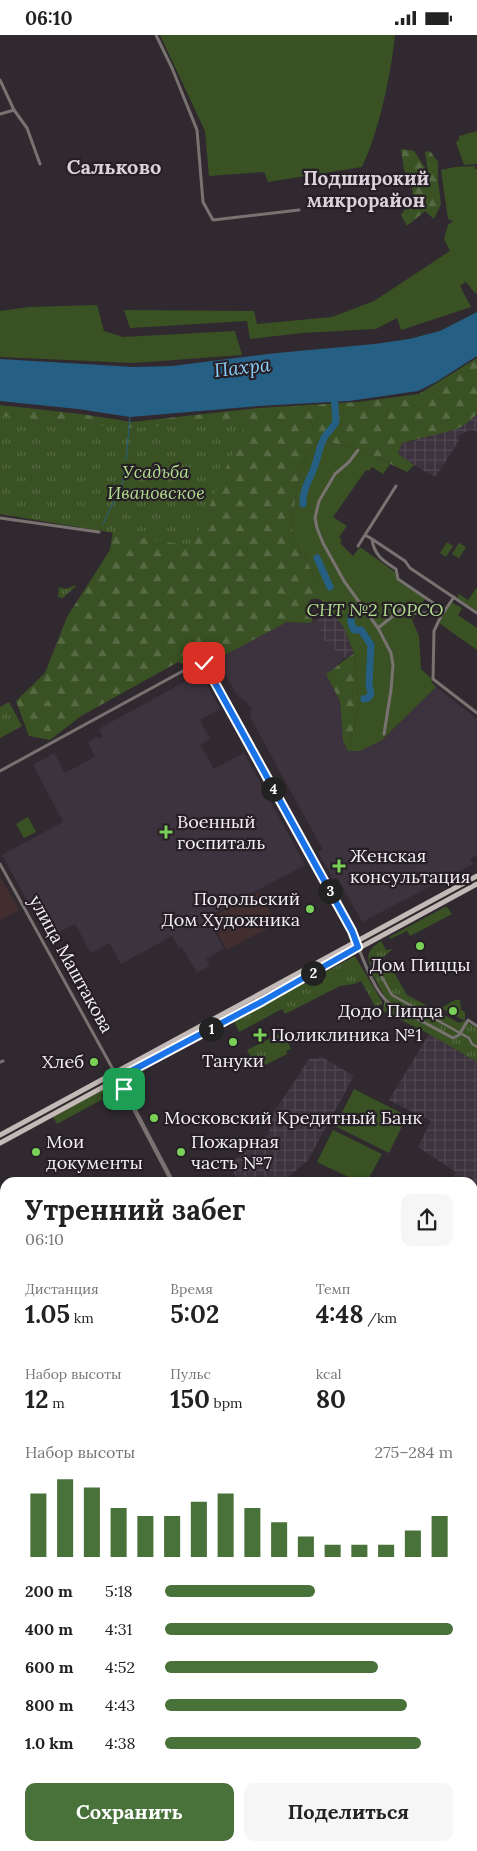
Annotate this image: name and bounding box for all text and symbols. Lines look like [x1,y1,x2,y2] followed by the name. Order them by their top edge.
[25,6,73,30] text: 06:10
[67,154,161,179] district label: Сальково
[303,166,429,212] district label: Подширокий микрорайон
[213,352,272,382] water label: Пахра
[107,460,205,504] park label: Усадьба Ивановское
[307,598,443,621] park label: СНТ №2 ГОРСО
[183,642,225,684] pin
[190,649,218,677] icon: check
[260,777,286,801] pin: 4
[270,780,277,798] text: 4
[177,810,265,854] place label: Военный госпиталь
[159,825,173,839] marker: Военный госпиталь
[350,844,470,888] place label: Женская консультация
[332,859,346,873] marker: Женская консультация
[318,879,342,903] pin: 3
[327,882,334,900] text: 3
[161,887,300,931] place label: Подольский Дом Художника
[24,891,119,1037] street label: улица Маштакова
[304,903,316,915] marker: Подольский Дом Художника
[414,940,426,952] marker: Дом Пиццы
[369,953,471,976] place label: Дом Пиццы
[300,961,326,985] pin: 2
[310,964,317,982] text: 2
[338,999,443,1022] place label: Додо Пицца
[447,1005,459,1017] marker: Додо Пицца
[198,1017,224,1041] pin: 1
[209,1020,214,1038] text: 1
[271,1023,422,1046] place label: Поликлиника №1
[253,1028,267,1042] marker: Поликлиника №1
[227,1036,239,1048] marker: Тануки
[202,1049,264,1072] place label: Тануки
[42,1050,84,1073] place label: Хлеб
[88,1056,100,1068] marker: Хлеб
[103,1068,145,1110] pin
[110,1075,138,1103] icon: arrive
[164,1106,423,1129] place label: Московский Кредитный Банк
[148,1112,160,1124] marker: Московский Кредитный Банк
[46,1130,143,1174] place label: Мои документы
[191,1130,279,1174] place label: Пожарная часть №7
[30,1146,42,1158] marker: Мои документы
[175,1146,187,1158] marker: Пожарная часть №7
[25,1192,246,1228] text: Утренний забег
[401,1194,453,1246] button: share
[25,1229,64,1249] text: 06:10
[25,1280,99,1298] text: Дистанция
[170,1280,213,1298] text: Время
[316,1280,350,1298] text: Темп
[25,1298,70,1330] text: 1.05
[170,1298,219,1330] text: 5:02
[316,1298,364,1330] text: 4:48
[70,1309,94,1327] text: km
[364,1309,397,1327] text: /km
[25,1365,121,1383] text: Набор высоты
[170,1365,211,1383] text: Пульс
[316,1365,342,1383] text: kcal
[25,1383,48,1415] text: 12
[170,1383,210,1415] text: 150
[316,1383,346,1415] text: 80
[48,1394,65,1412] text: m
[210,1394,243,1412] text: bpm
[25,1442,135,1462] text: Набор высоты
[375,1442,453,1462] text: 275–284 m
[25,1581,73,1601] text: 200 m
[105,1581,133,1601] text: 5:18
[25,1619,73,1639] text: 400 m
[105,1619,132,1639] text: 4:31
[25,1657,73,1677] text: 600 m
[105,1657,135,1677] text: 4:52
[25,1695,73,1715] text: 800 m
[105,1695,135,1715] text: 4:43
[25,1733,74,1753] text: 1.0 km
[105,1733,136,1753] text: 4:38
[25,1783,234,1841] button: Сохранить
[244,1783,453,1841] button: Поделиться

